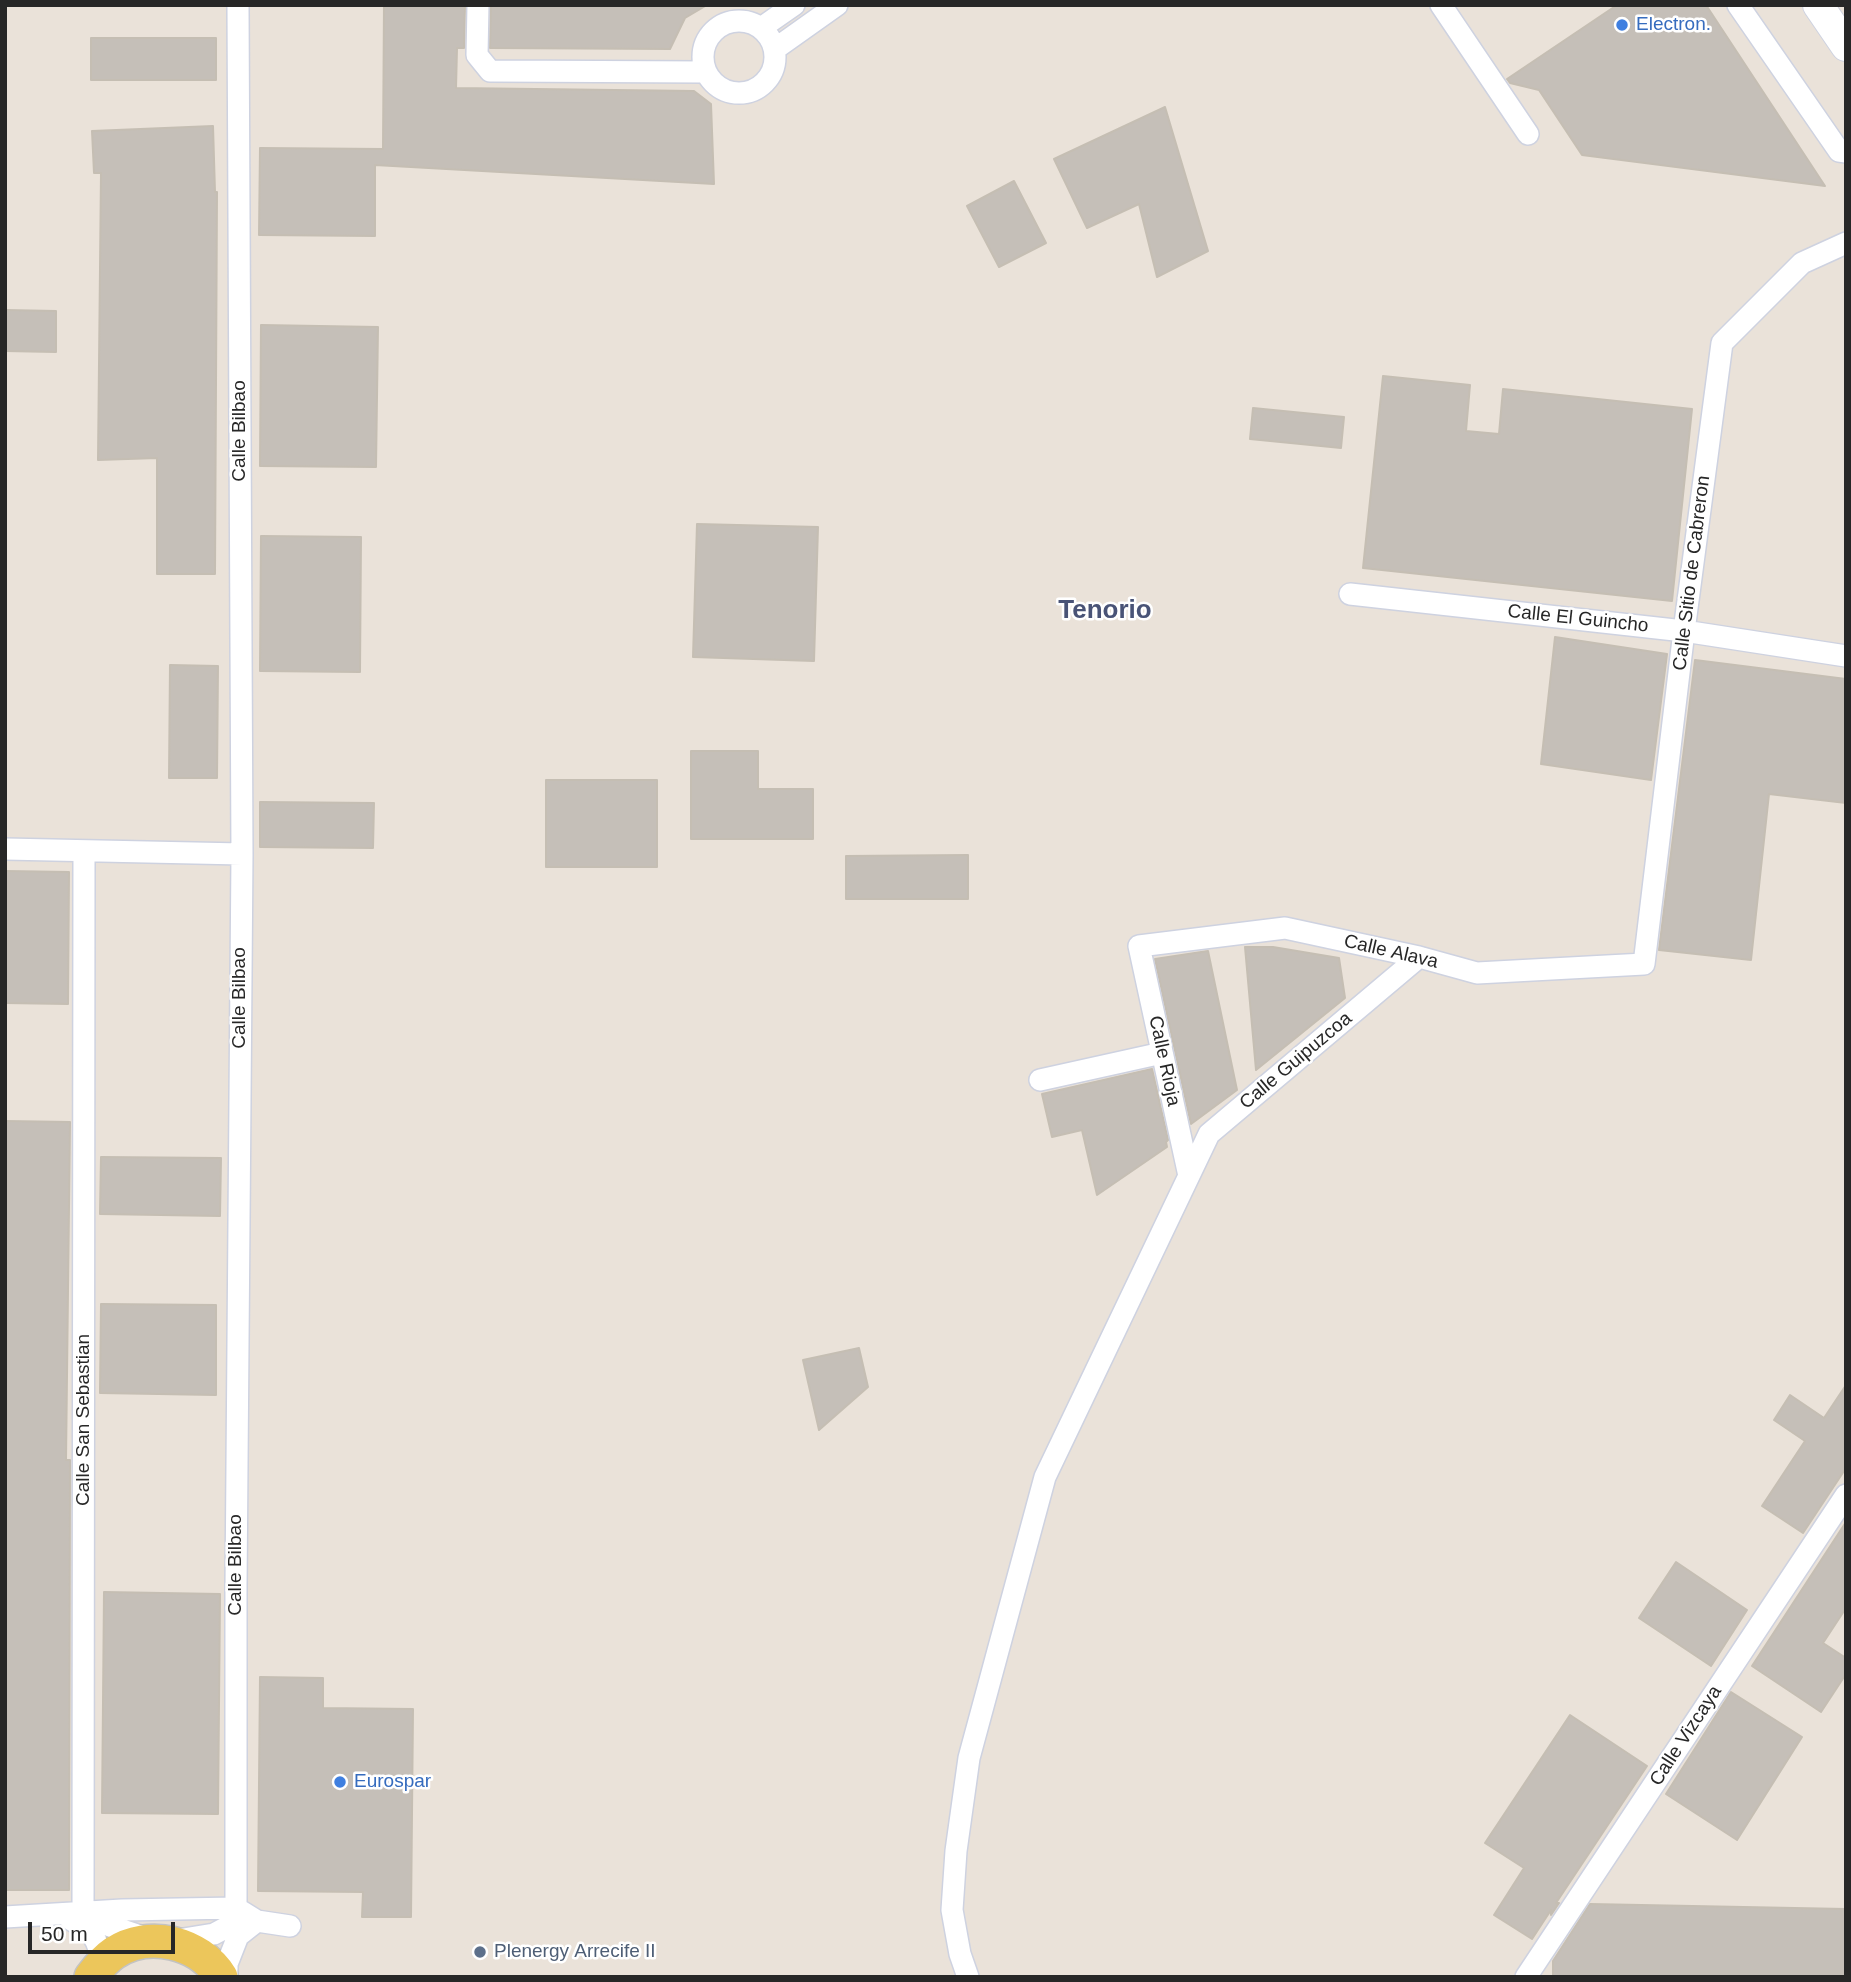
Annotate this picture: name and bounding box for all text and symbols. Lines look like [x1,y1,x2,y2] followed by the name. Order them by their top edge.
[1636,14,1711,36] place label: Electron.
[1614,17,1630,33] marker: Electron.
[229,380,251,482] street label: Calle Bilbao
[1669,474,1715,672] street label: Calle Sitio de Cabreron
[1058,595,1152,627] district label: Tenorio
[1506,600,1650,638] street label: Calle El Guincho
[1342,930,1440,974] street label: Calle Alava
[229,947,251,1049] street label: Calle Bilbao
[1235,1007,1357,1115] street label: Calle Guipuzcoa
[1143,1014,1185,1108] street label: Calle Rioja
[73,1334,95,1506] street label: Calle San Sebastian
[225,1514,247,1616] street label: Calle Bilbao
[1645,1682,1727,1790] street label: Calle Vizcaya
[354,1771,431,1793] place label: Eurospar
[332,1774,348,1790] marker: Eurospar
[32,1909,178,1953] scale bar
[41,1922,88,1945] text: 50 m
[494,1941,656,1963] place label: Plenergy Arrecife II
[472,1944,488,1960] marker: Plenergy Arrecife II

